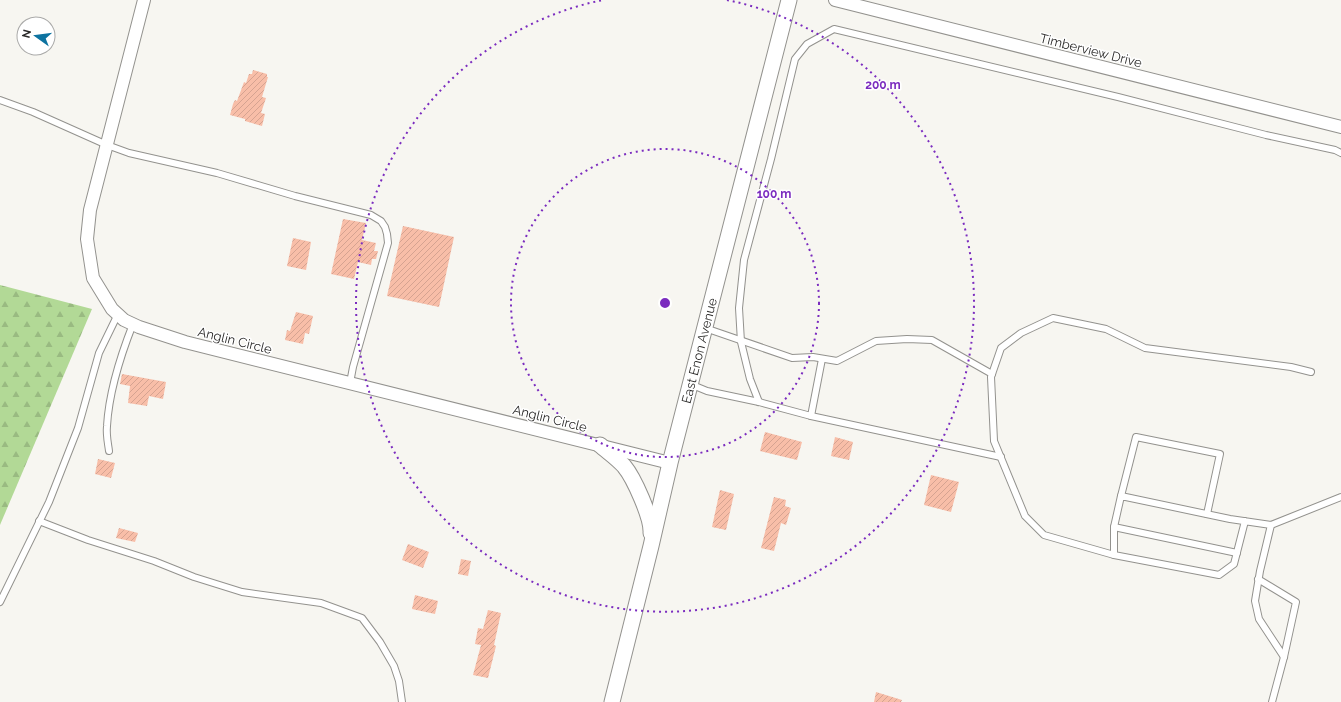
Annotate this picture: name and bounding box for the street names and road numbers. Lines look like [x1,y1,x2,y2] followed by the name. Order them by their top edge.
[1038,31,1144,71] street label: Timberview Drive
[679,296,720,405] street label: East Enon Avenue
[196,324,274,357] street label: Anglin Circle
[511,402,589,435] street label: Anglin Circle

